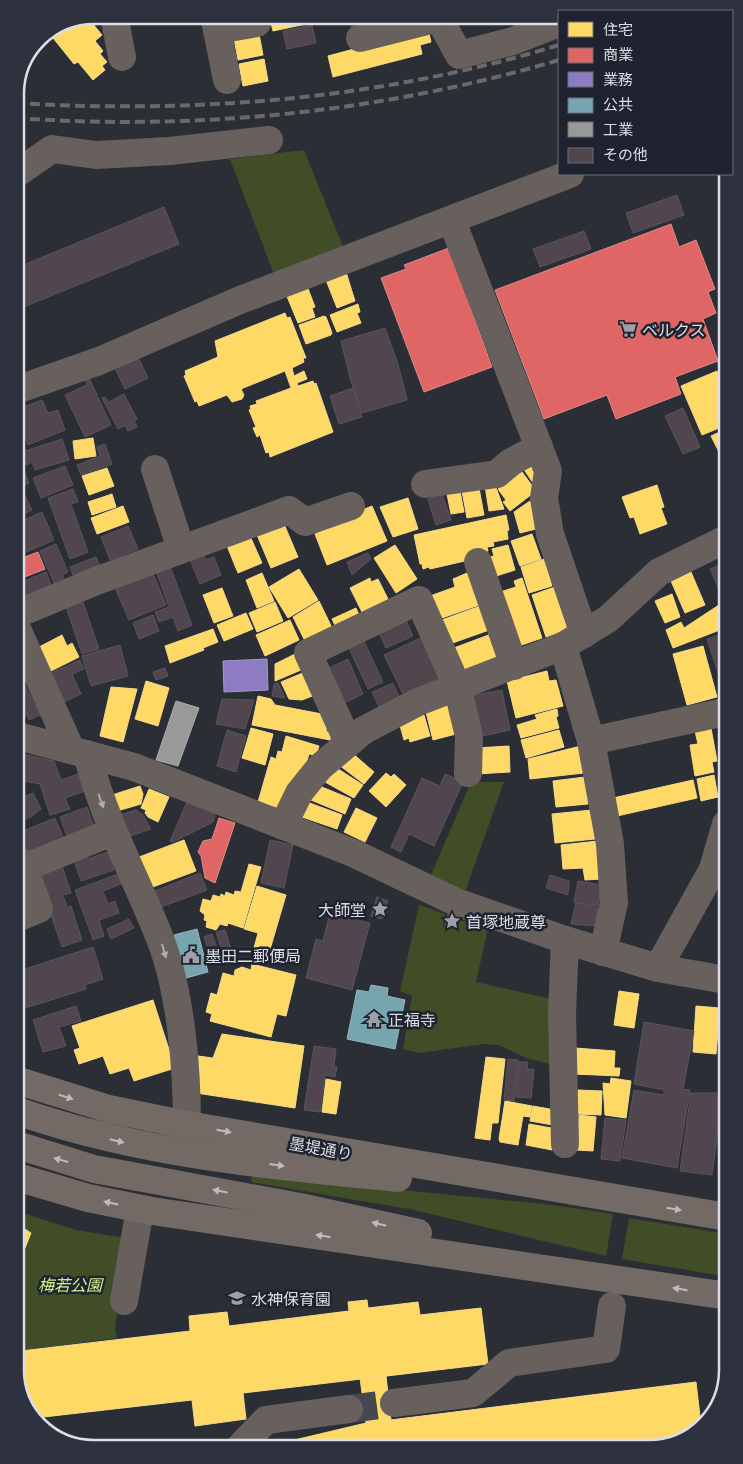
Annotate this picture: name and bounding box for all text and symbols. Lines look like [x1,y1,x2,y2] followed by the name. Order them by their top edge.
[558,10,733,175] legend
[603,19,633,39] text: 住宅
[603,44,633,64] text: 商業
[603,69,633,89] text: 業務
[603,94,633,114] text: 公共
[603,119,633,139] text: 工業
[603,144,648,164] text: その他
[618,319,638,339] supermarket icon: ベルクス
[642,319,706,340] place label: ベルクス
[97,794,105,809] one-way arrow
[318,899,366,920] place label: 大師堂
[370,899,390,919] place icon: 大師堂
[442,911,462,931] place icon: 首塚地蔵尊
[466,911,546,932] place label: 首塚地蔵尊
[160,943,168,958] one-way arrow
[181,945,201,965] public building icon: 墨田二郵便局
[205,945,301,966] place label: 墨田二郵便局
[364,1009,384,1029] temple icon: 正福寺
[388,1009,436,1030] place label: 正福寺
[58,1093,73,1101] one-way arrow
[217,1128,233,1136] one-way arrow
[288,1132,354,1164] street label: 墨堤通り
[109,1137,124,1145] one-way arrow
[53,1155,68,1163] one-way arrow
[270,1161,286,1169] one-way arrow
[211,1186,227,1194] one-way arrow
[103,1199,119,1207] one-way arrow
[667,1205,683,1213] one-way arrow
[371,1220,386,1228] one-way arrow
[315,1232,331,1240] one-way arrow
[38,1274,104,1295] park label: 梅若公園
[671,1284,687,1292] one-way arrow
[227,1288,247,1308] school or university icon: 水神保育園
[251,1288,331,1309] place label: 水神保育園

